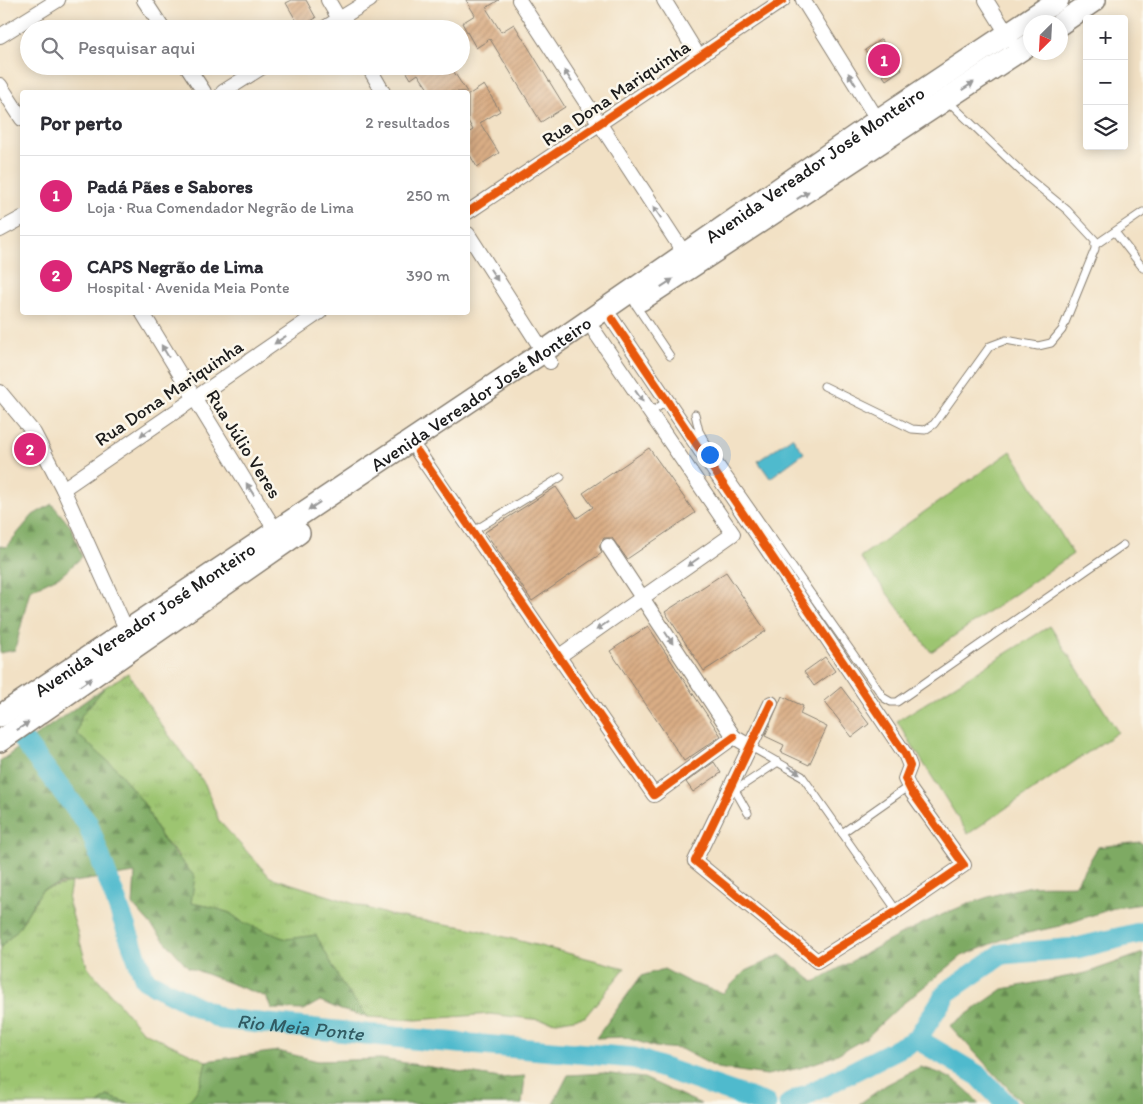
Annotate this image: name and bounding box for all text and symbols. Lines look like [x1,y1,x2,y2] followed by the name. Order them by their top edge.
[1023,15,1068,60] north arrow
[1083,15,1128,150] map controls
[1083,15,1128,60] button: +
[20,20,470,75] search box
[38,34,66,62] icon: search
[538,35,695,151] street label: Rua Dona Mariquinha
[78,36,195,59] text: Pesquisar aqui
[868,41,900,79] pin: 1
[1083,60,1128,105] button: −
[563,70,573,83] one-way arrow
[847,72,857,85] one-way arrow
[701,81,929,248] street label: Avenida Vereador José Monteiro
[961,81,975,91] one-way arrow
[1083,105,1128,150] button: layers
[40,110,122,135] text: Por perto
[365,113,450,132] text: 2 resultados
[87,175,253,198] text: Padá Pães e Sabores
[52,186,60,205] text: 1
[406,186,450,205] text: 250 m
[796,190,810,199] one-way arrow
[87,198,354,217] text: Loja · Rua Comendador Negrão de Lima
[652,205,662,219] one-way arrow
[87,255,263,278] text: CAPS Negrão de Lima
[52,266,60,285] text: 2
[406,266,450,285] text: 390 m
[489,268,499,281] one-way arrow
[87,278,290,297] text: Hospital · Avenida Meia Ponte
[660,279,674,288] one-way arrow
[366,311,596,476] street label: Avenida Vereador José Monteiro
[91,335,248,451] street label: Rua Dona Mariquinha
[273,335,287,345] one-way arrow
[161,344,170,357] one-way arrow
[201,385,287,503] street label: Rua Júlio Veres
[634,389,644,403] one-way arrow
[139,427,152,437] one-way arrow
[14,430,46,468] pin: 2
[697,442,723,468] your location
[246,483,255,496] one-way arrow
[307,501,321,510] one-way arrow
[30,537,259,701] street label: Avenida Vereador José Monteiro
[687,557,700,567] one-way arrow
[595,621,609,631] one-way arrow
[664,632,674,645] one-way arrow
[79,677,92,687] one-way arrow
[16,721,30,731] one-way arrow
[787,766,801,775] one-way arrow
[236,1009,366,1046] water label: Rio Meia Ponte

